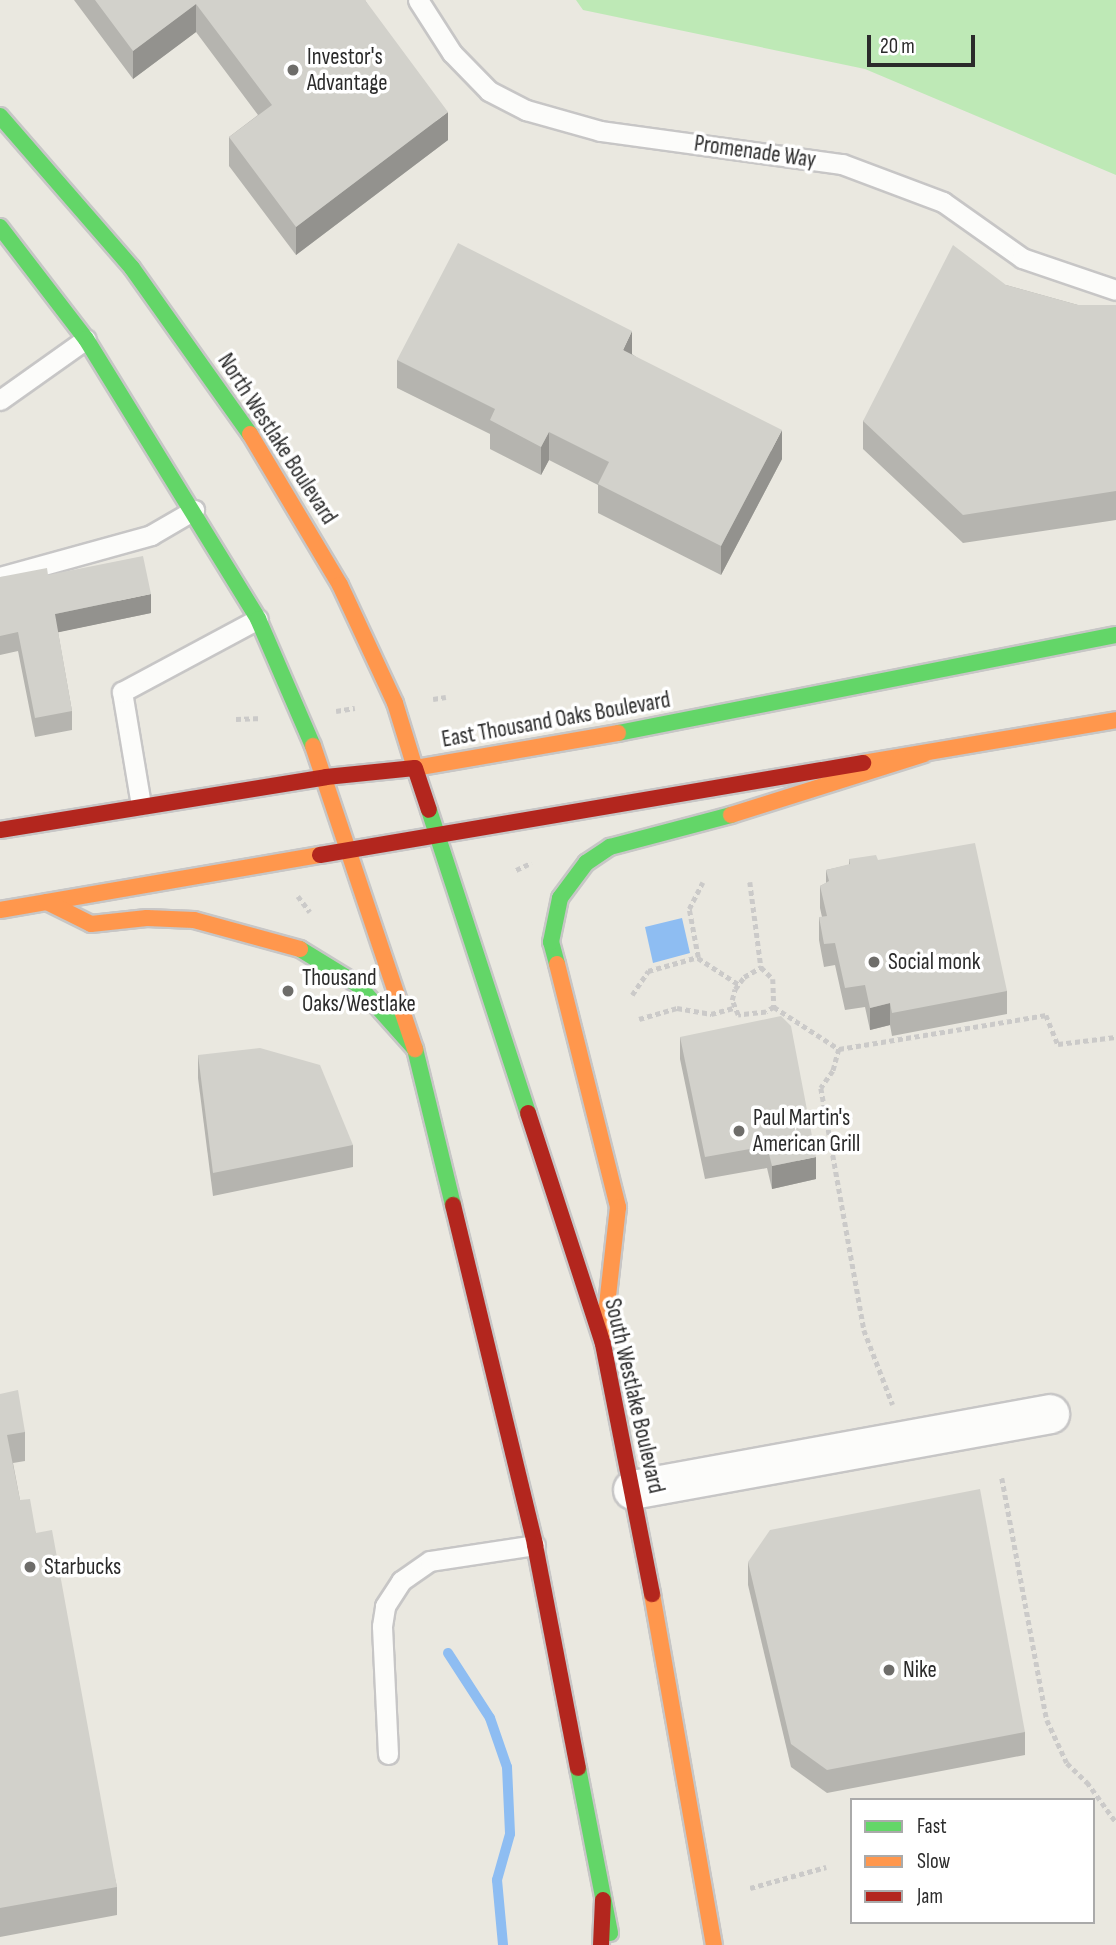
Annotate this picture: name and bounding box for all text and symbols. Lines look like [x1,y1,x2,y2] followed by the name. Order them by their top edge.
[871,21,979,65] scale bar
[880,34,915,59] text: 20 m
[307,43,388,97] place label: Investor's Advantage
[285,62,301,78] marker: Investor's Advantage
[692,130,818,174] street label: Promenade Way
[211,348,343,530] street label: North Westlake Boulevard
[440,686,672,754] street label: East Thousand Oaks Boulevard
[888,948,981,976] place label: Social monk
[866,954,882,970] marker: Social monk
[302,964,416,1018] place label: Thousand Oaks/Westlake
[280,983,296,999] marker: Thousand Oaks/Westlake
[753,1104,860,1158] place label: Paul Martin's American Grill
[731,1123,747,1139] marker: Paul Martin's American Grill
[598,1296,670,1496] street label: South Westlake Boulevard
[44,1553,121,1581] place label: Starbucks
[22,1559,38,1575] marker: Starbucks
[903,1656,937,1684] place label: Nike
[881,1662,897,1678] marker: Nike
[850,1798,1095,1924] legend
[917,1814,947,1839] text: Fast
[917,1849,950,1874] text: Slow
[917,1884,943,1909] text: Jam

